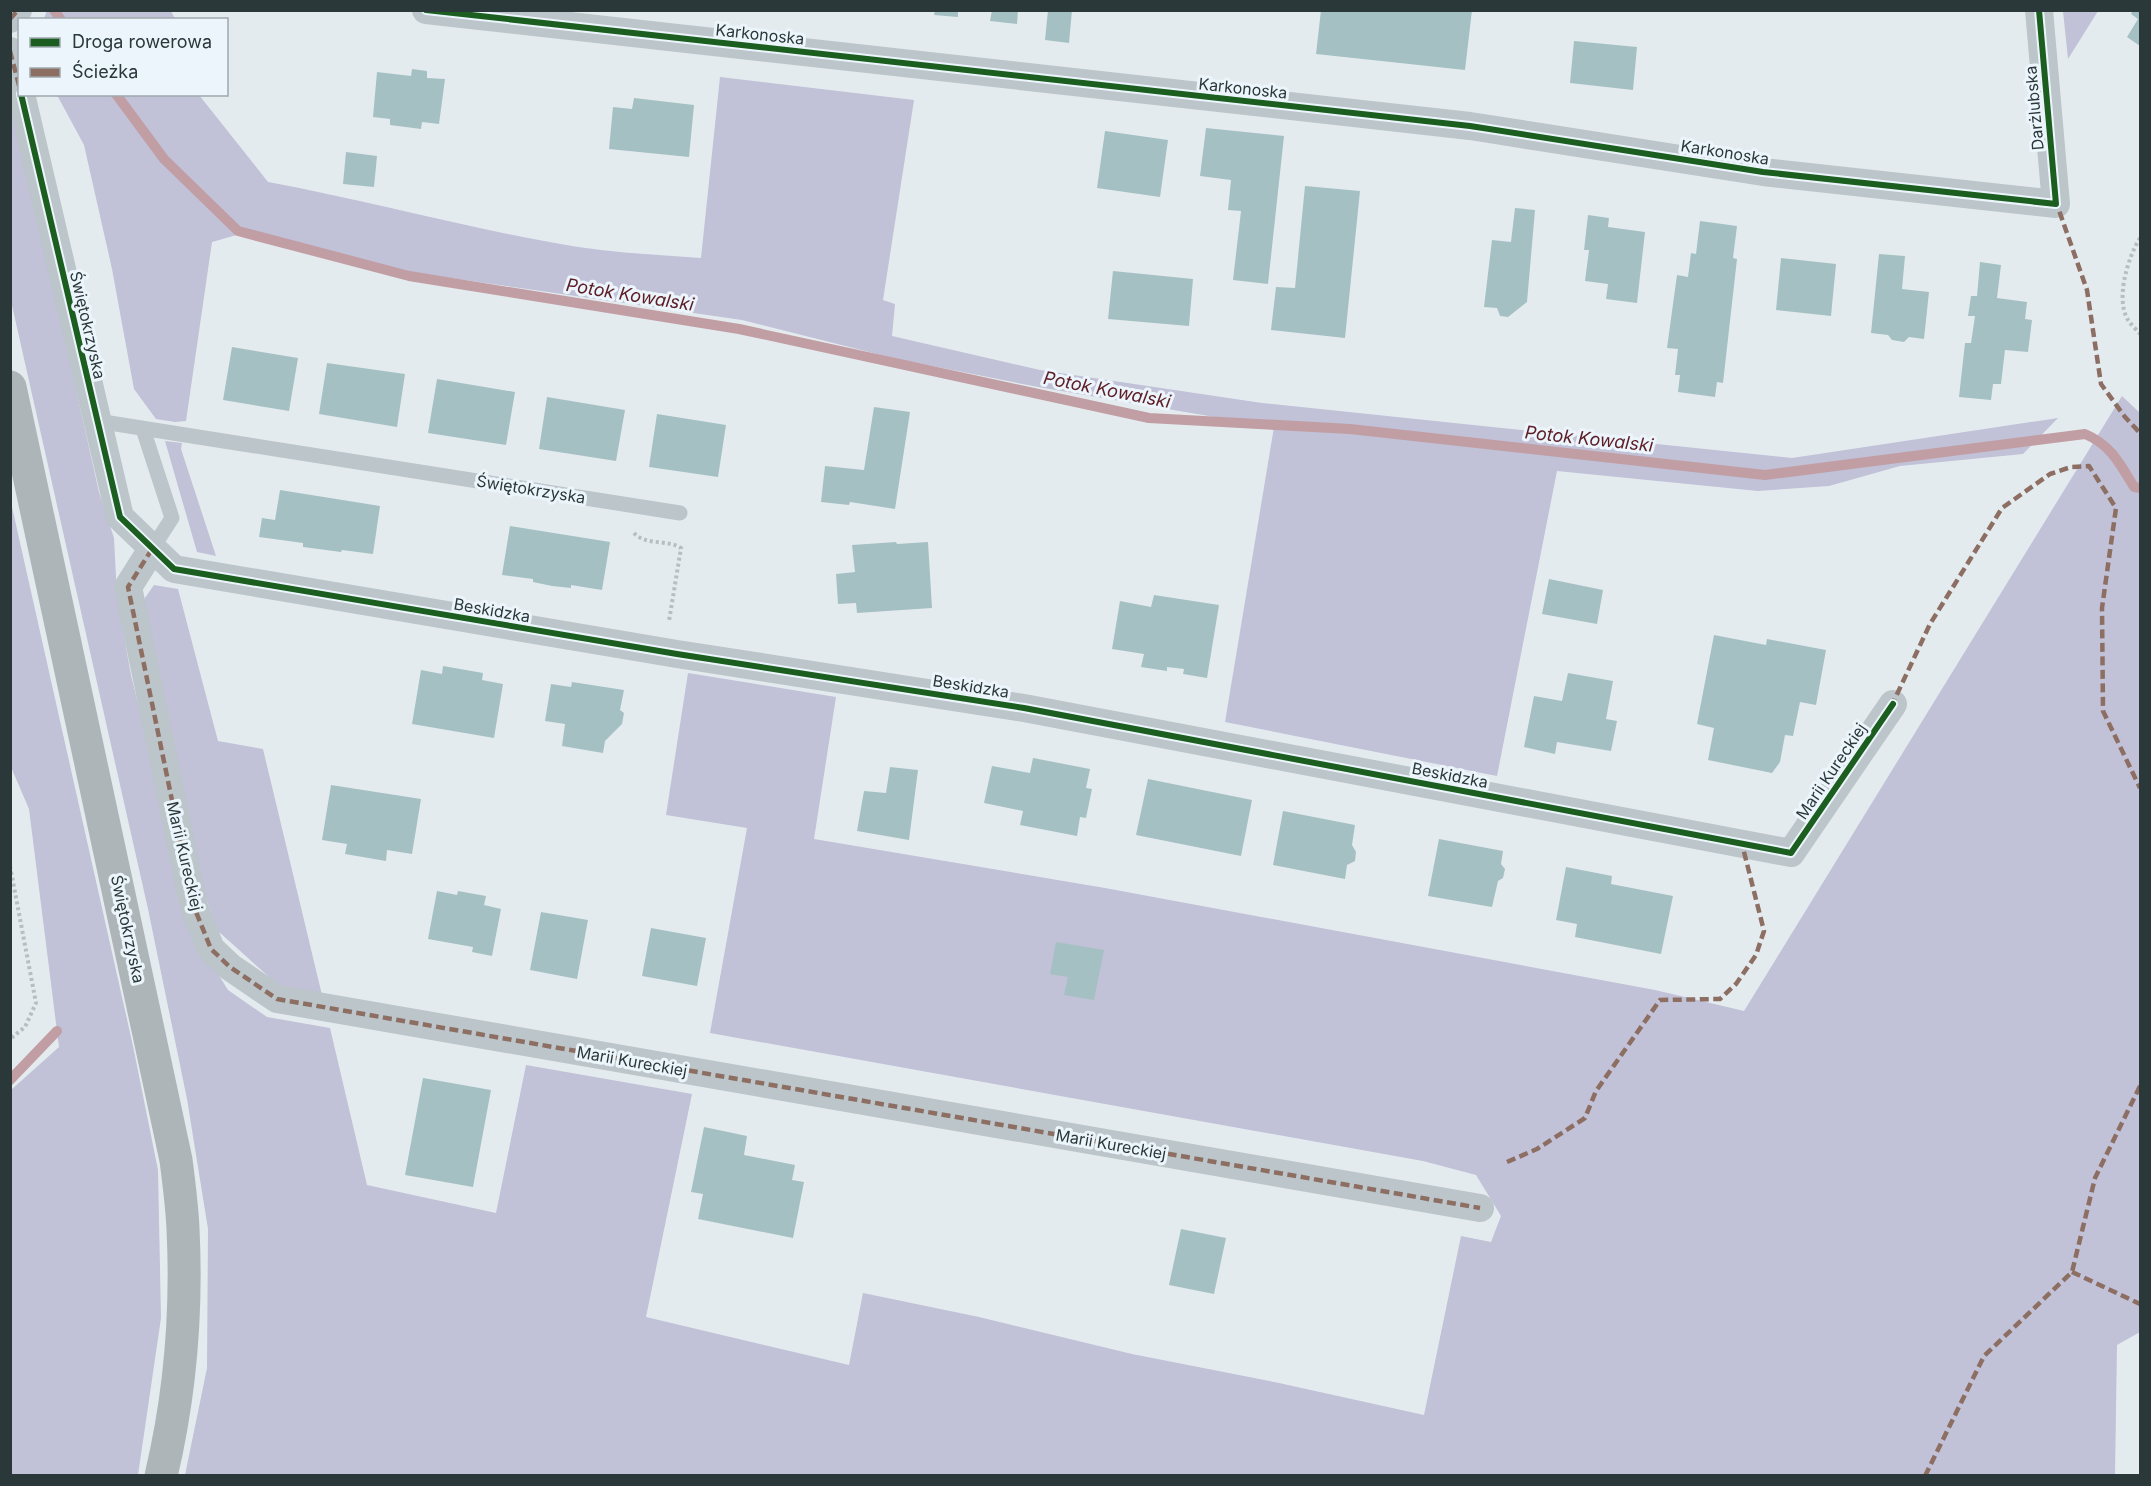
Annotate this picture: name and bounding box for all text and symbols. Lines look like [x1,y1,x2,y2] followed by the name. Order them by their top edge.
[18,18,228,96] legend
[715,19,805,49] street label: Karkonoska
[72,31,212,52] text: Droga rowerowa
[72,60,138,82] text: Ścieżka
[2020,65,2048,151] street label: Darżlubska
[1198,73,1288,103] street label: Karkonoska
[1679,135,1771,169] street label: Karkonoska
[66,269,110,381] street label: Świętokrzyska
[565,274,696,315] water label: Potok Kowalski
[1042,367,1173,412] water label: Potok Kowalski
[1524,421,1655,456] water label: Potok Kowalski
[475,471,587,507] street label: Świętokrzyska
[452,593,532,627] street label: Beskidzka
[931,670,1011,702] street label: Beskidzka
[1791,719,1871,823] street label: Marii Kureckiej
[1410,758,1490,792] street label: Beskidzka
[163,799,207,913] street label: Marii Kureckiej
[107,873,149,985] street label: Świętokrzyska
[575,1041,689,1081] street label: Marii Kureckiej
[1054,1124,1168,1164] street label: Marii Kureckiej

